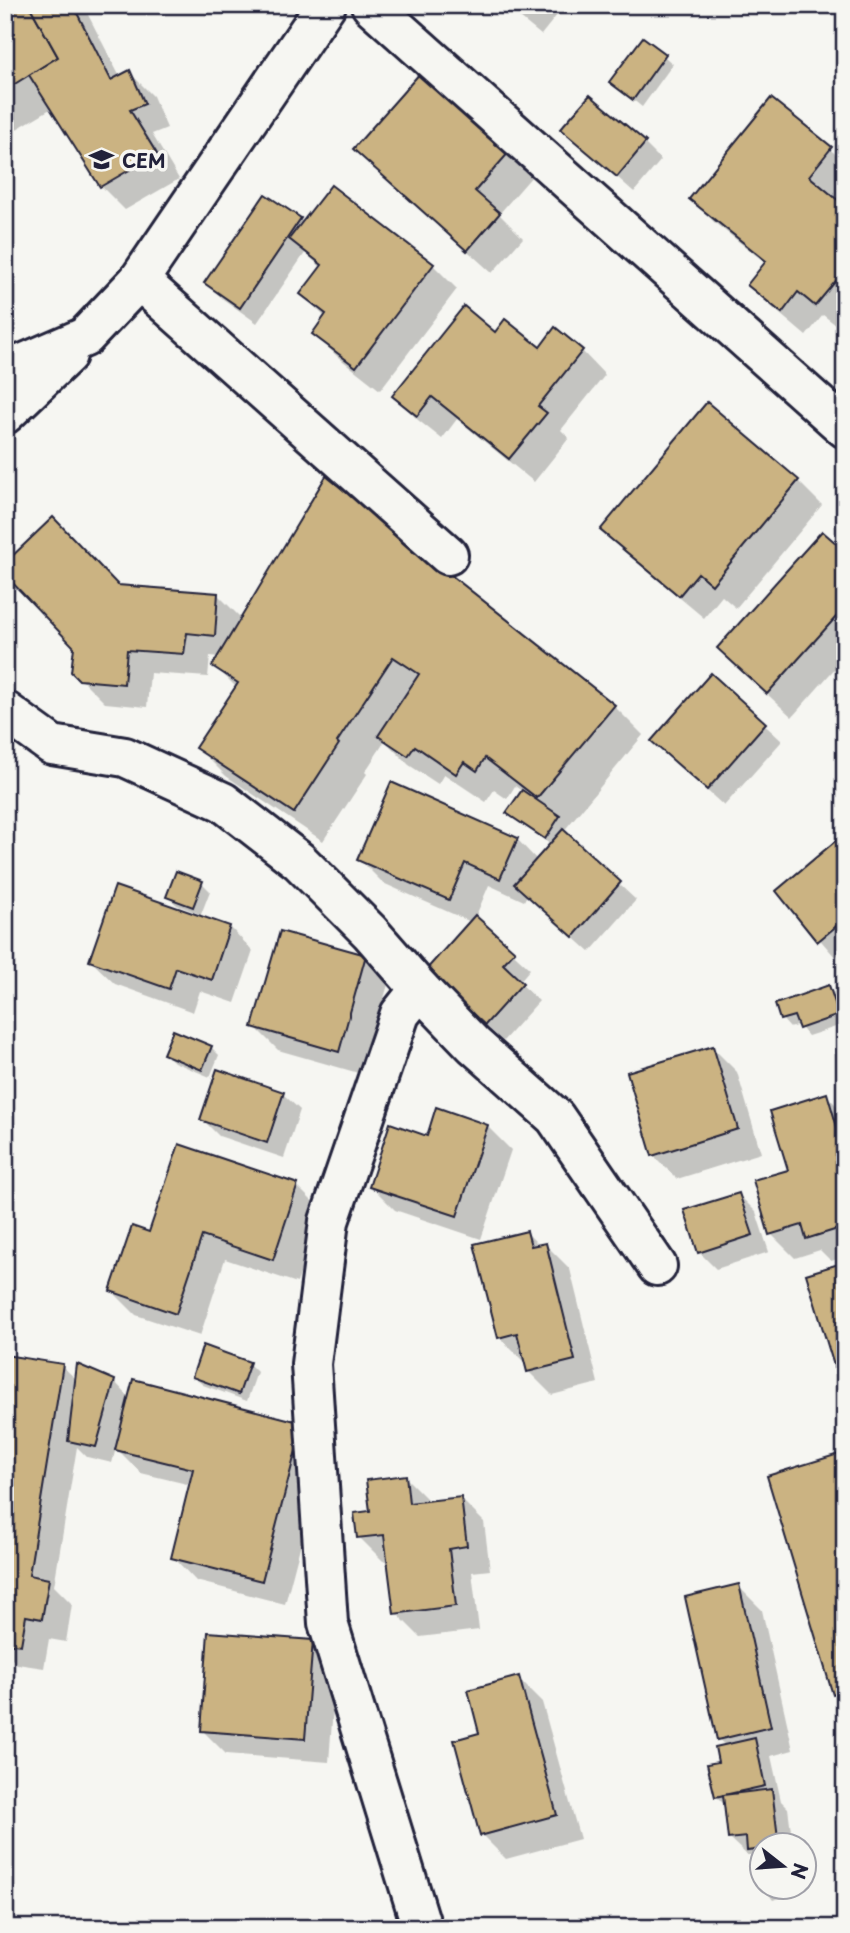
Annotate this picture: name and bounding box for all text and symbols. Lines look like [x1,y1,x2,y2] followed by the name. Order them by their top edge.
[88,146,116,174] school or university icon: CEM
[122,146,165,174] place label: CEM
[748,1832,818,1902] north arrow
[785,1860,816,1883] text: N

